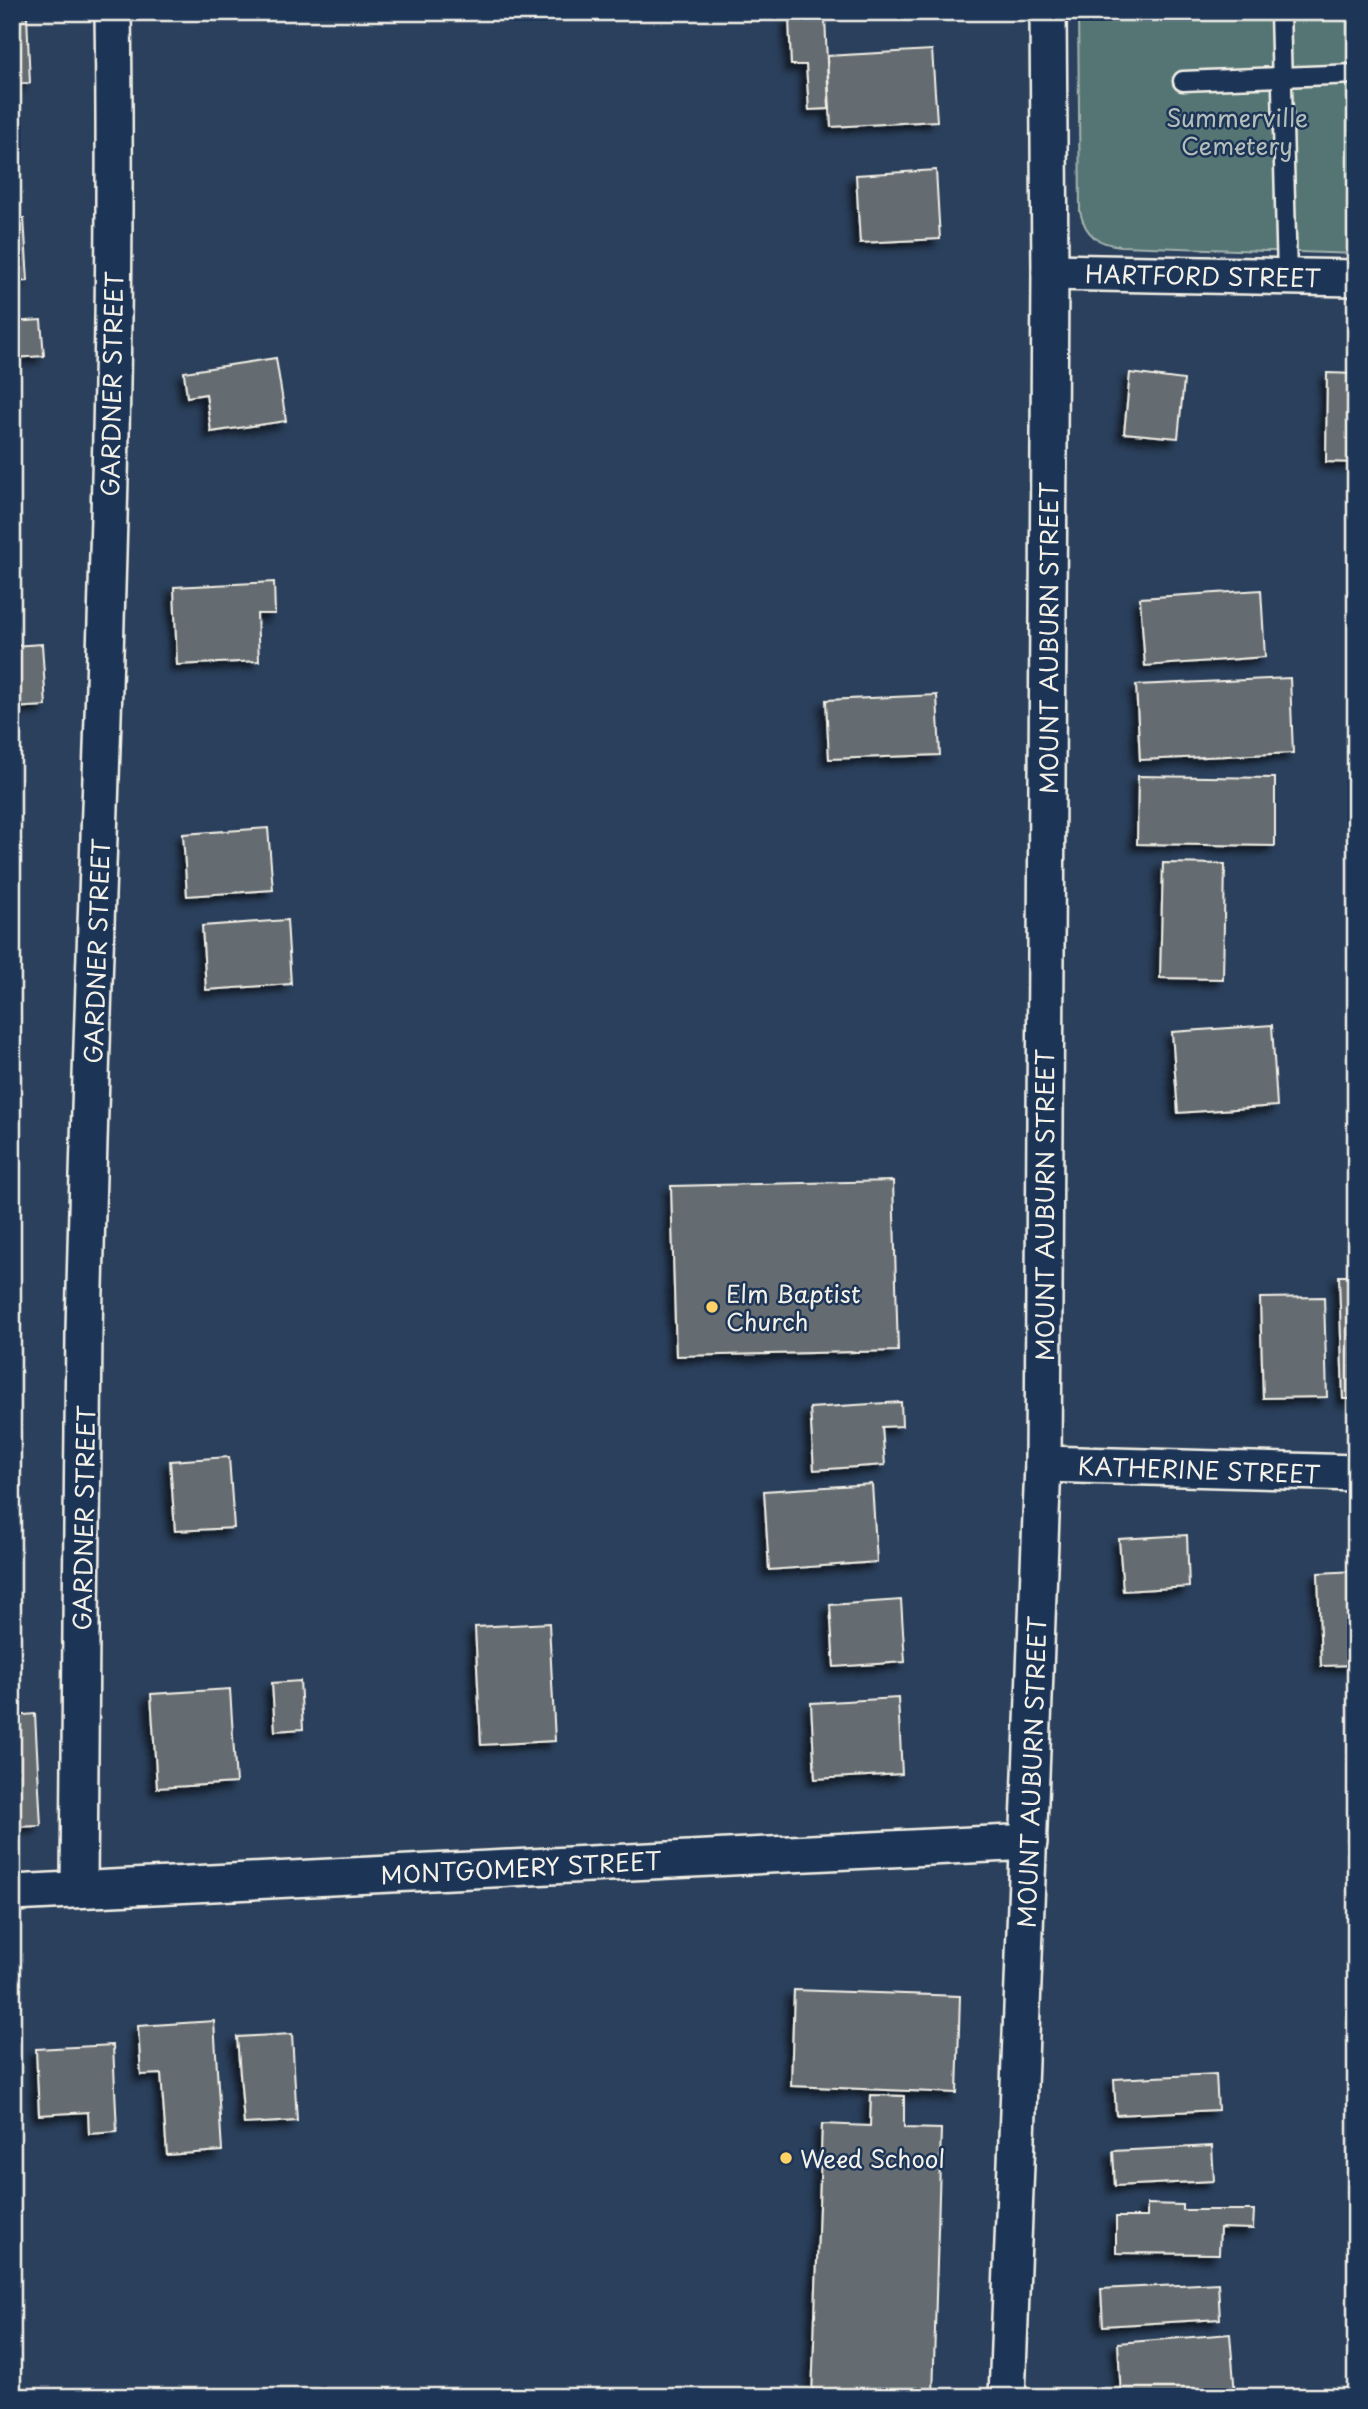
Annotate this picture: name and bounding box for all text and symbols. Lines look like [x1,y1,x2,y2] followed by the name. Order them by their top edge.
[1166,99,1308,163] park label: Summerville Cemetery
[1085,255,1322,295] street label: HARTFORD STREET
[91,270,131,497] street label: GARDNER STREET
[1030,482,1066,794] street label: MOUNT AUBURN STREET
[74,837,118,1064] street label: GARDNER STREET
[1026,1049,1062,1361] street label: MOUNT AUBURN STREET
[726,1275,861,1339] place label: Elm Baptist Church
[704,1299,720,1315] marker: Elm Baptist Church
[63,1404,103,1631] street label: GARDNER STREET
[1077,1447,1321,1491] street label: KATHERINE STREET
[1008,1615,1054,1928] street label: MOUNT AUBURN STREET
[380,1842,663,1892] street label: MONTGOMERY STREET
[800,2140,945,2176] place label: Weed School
[778,2150,794,2166] marker: Weed School

